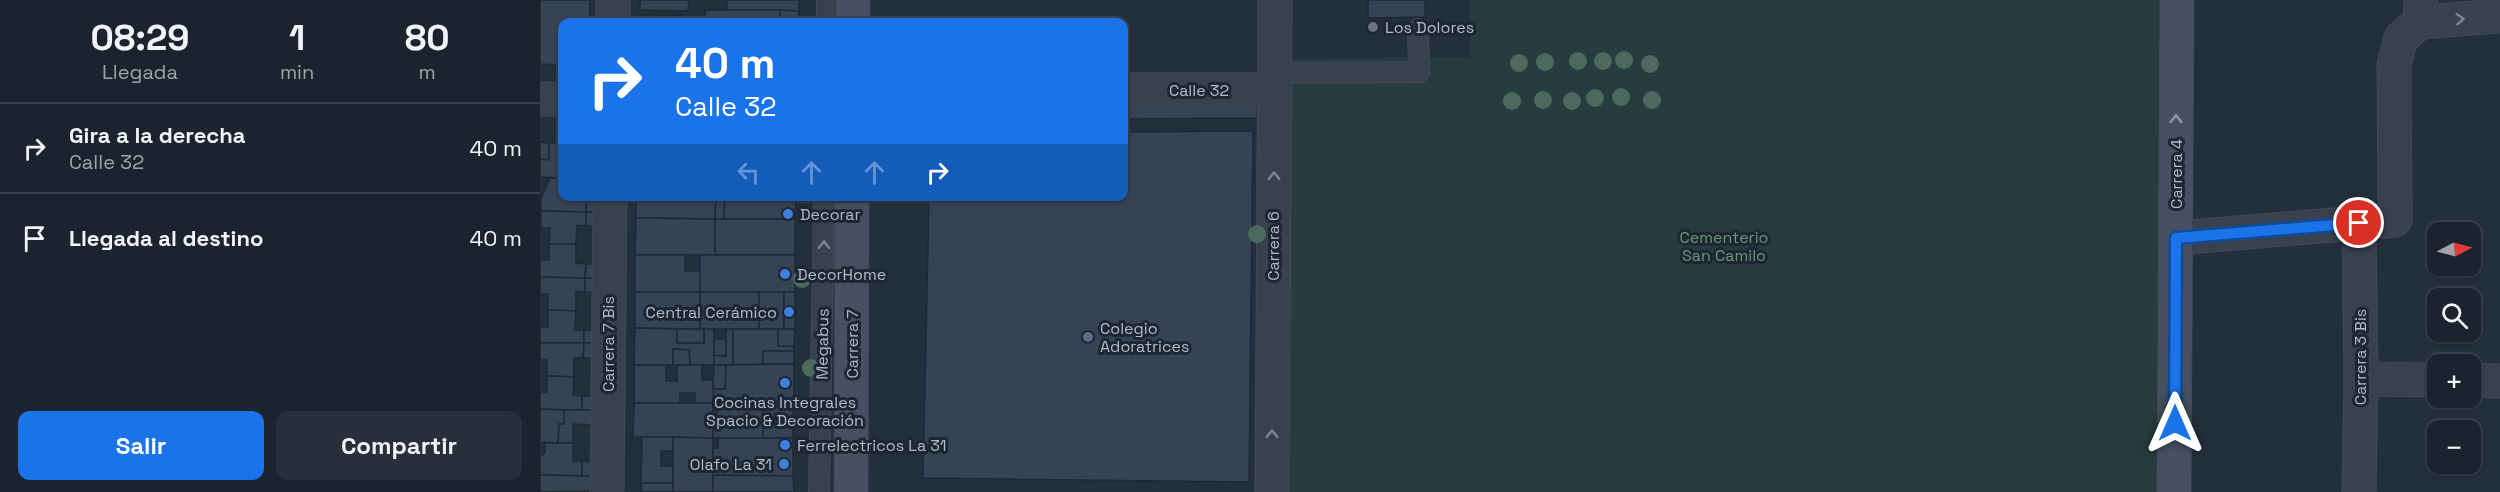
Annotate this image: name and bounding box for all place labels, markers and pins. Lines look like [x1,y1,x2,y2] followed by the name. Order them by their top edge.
[1385,17,1474,38] place label: Los Dolores
[1366,20,1380,34] marker: Los Dolores
[2333,197,2384,248] pin
[800,204,861,225] place label: Decorar
[781,207,795,221] marker: Decorar
[797,264,886,285] place label: DecorHome
[778,267,792,281] marker: DecorHome
[645,302,777,323] place label: Central Cerámico
[782,305,796,319] marker: Central Cerámico
[1100,318,1190,357] place label: Colegio Adoratrices
[1081,330,1095,344] marker: Colegio Adoratrices
[778,376,792,390] marker: Cocinas Integrales Spacio & Decoración
[706,392,864,431] place label: Cocinas Integrales Spacio & Decoración
[797,435,946,456] place label: Ferrelectricos La 31
[778,438,792,452] marker: Ferrelectricos La 31
[690,454,772,475] place label: Olafo La 31
[777,457,791,471] marker: Olafo La 31

